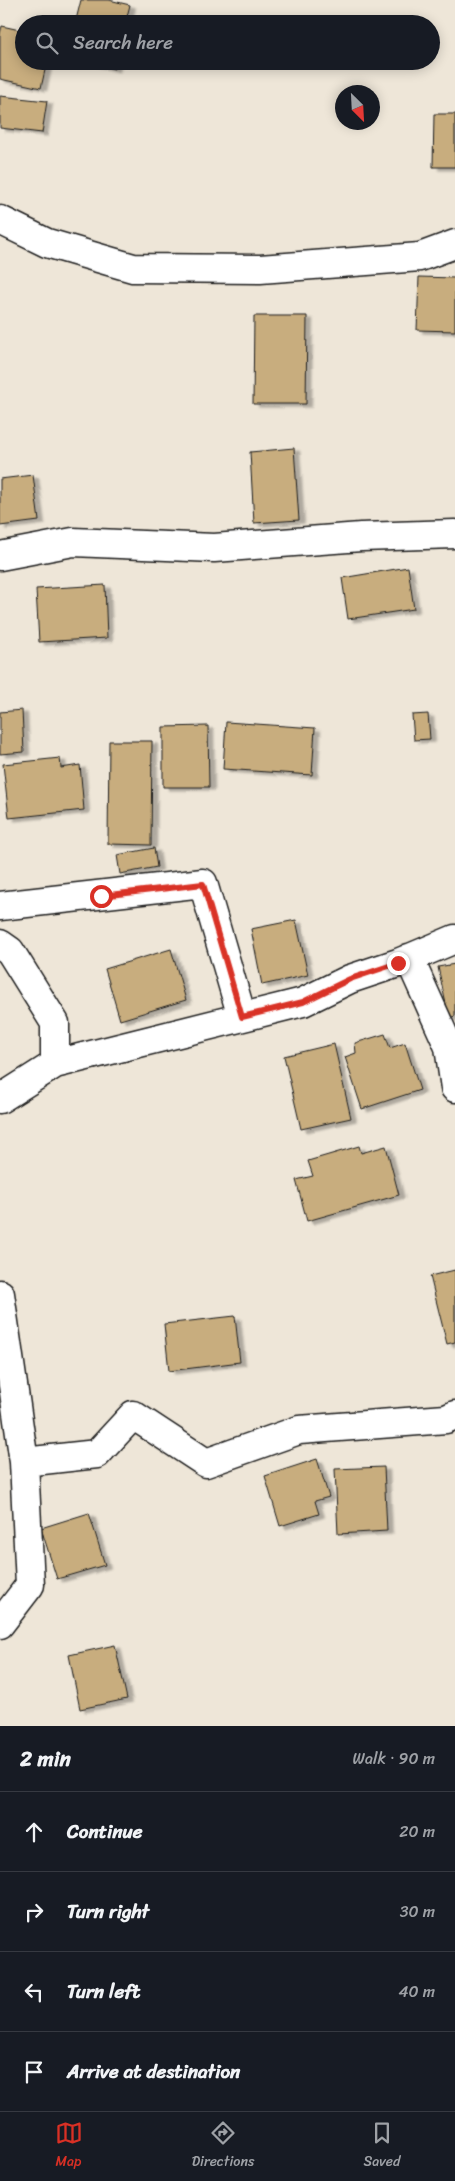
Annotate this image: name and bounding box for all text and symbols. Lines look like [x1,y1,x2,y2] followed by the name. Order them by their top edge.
[15,15,440,70] search box
[73,26,173,59] text: Search here
[33,29,61,57] icon: search
[335,85,380,130] north arrow
[90,885,113,908] route start
[387,952,410,975] route end
[20,1740,71,1778] text: 2 min
[353,1744,435,1773] text: Walk · 90 m
[67,1815,143,1848] text: Continue
[399,1817,435,1846] text: 20 m
[20,1818,48,1846] icon: ahead
[67,1895,149,1928] text: Turn right
[400,1897,435,1926] text: 30 m
[20,1898,48,1926] icon: right
[67,1975,140,2008] text: Turn left
[398,1977,435,2006] text: 40 m
[20,1978,48,2006] icon: left
[67,2055,240,2088] text: Arrive at destination
[20,2058,48,2086] icon: arrive
[55,2119,83,2174] tab: Map
[192,2119,254,2174] tab: Directions
[364,2119,400,2174] tab: Saved

